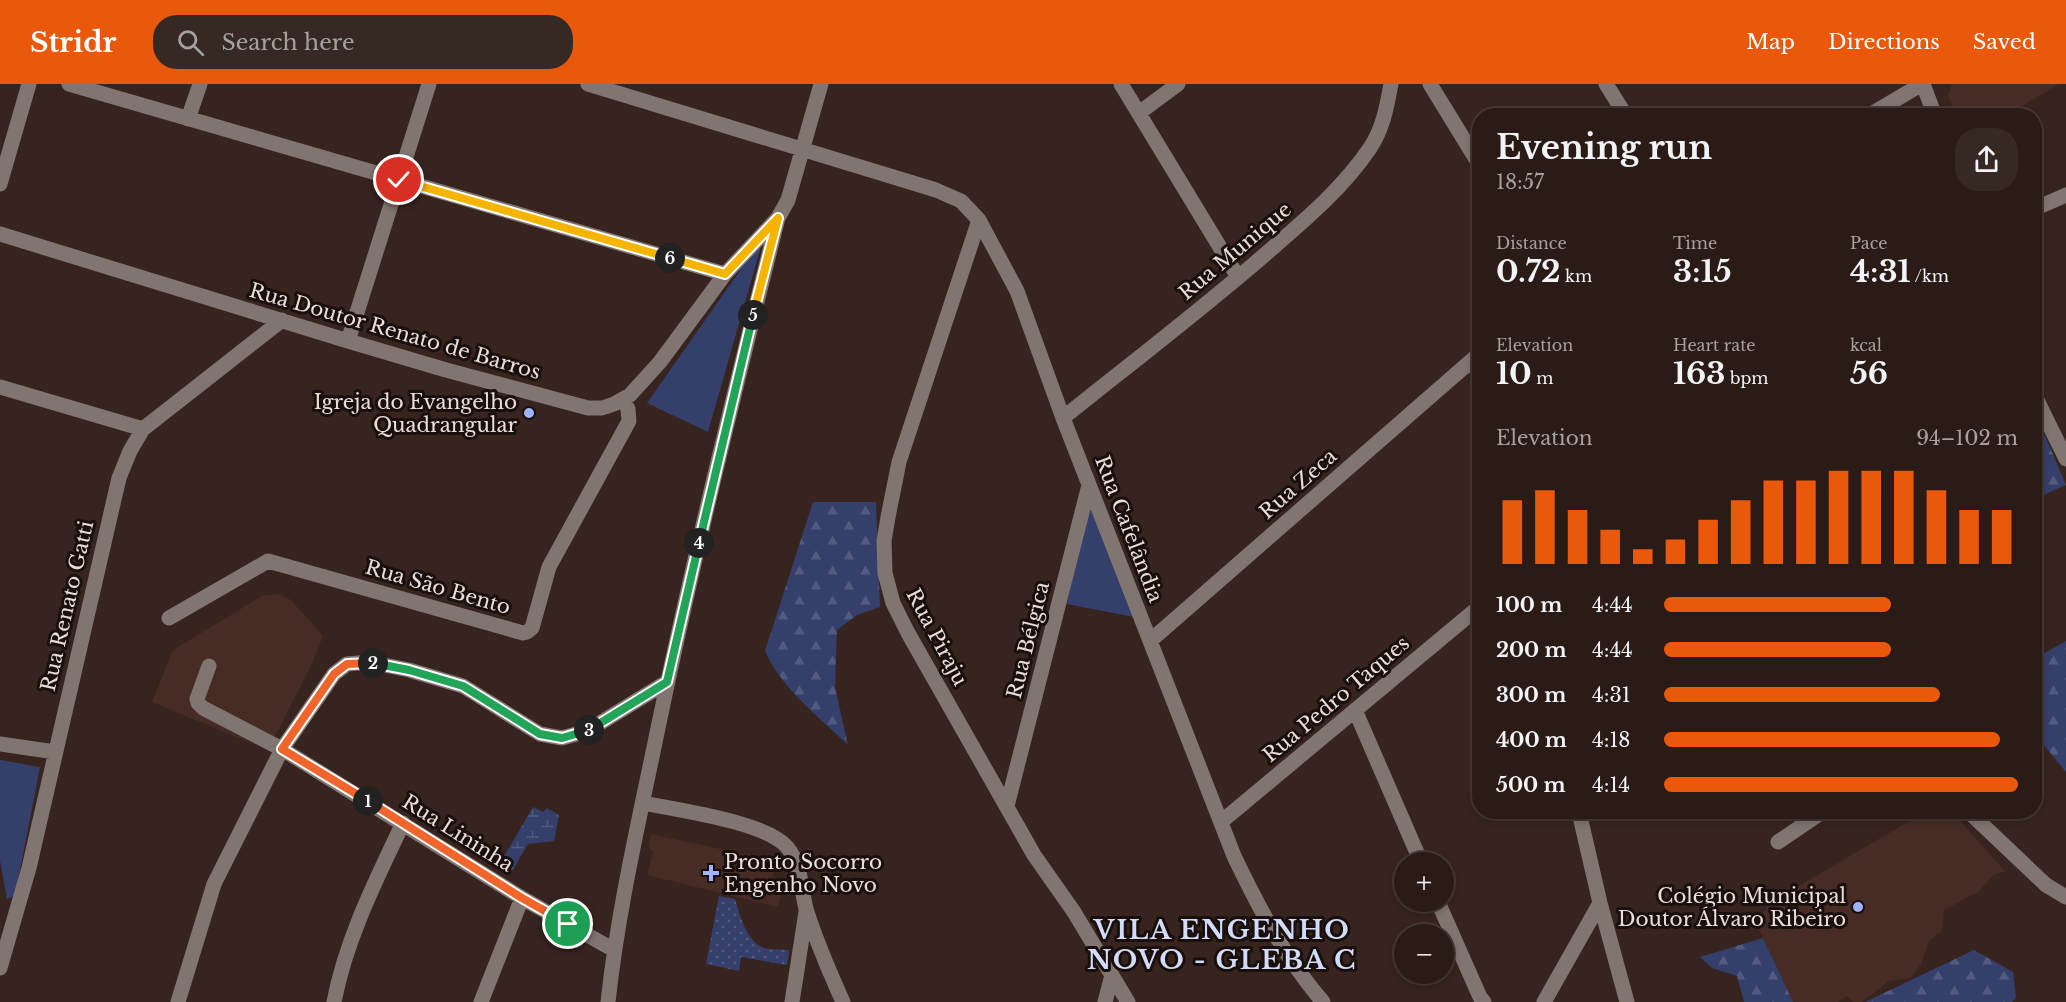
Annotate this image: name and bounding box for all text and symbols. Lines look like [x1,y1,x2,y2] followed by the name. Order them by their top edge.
[153,15,573,69] search box
[30,25,117,60] text: Stridr
[174,26,207,59] icon: search
[222,29,355,56] text: Search here
[1746,29,1795,55] text: Map
[1828,29,1940,55] text: Directions
[1973,29,2036,55] text: Saved
[1496,127,1712,168] text: Evening run
[1955,128,2018,191] button: share
[373,154,424,205] pin
[382,163,415,196] icon: check
[1496,170,1544,194] text: 18:57
[1174,197,1296,305] street label: Rua Munique
[1496,233,1567,253] text: Distance
[1673,233,1717,253] text: Time
[1850,233,1887,253] text: Pace
[655,243,685,273] pin: 6
[665,248,675,268] text: 6
[1496,253,1560,290] text: 0.72
[1673,253,1732,290] text: 3:15
[1850,253,1911,290] text: 4:31
[1560,266,1592,286] text: km
[1911,266,1949,286] text: /km
[247,278,543,384] street label: Rua Doutor Renato de Barros
[738,300,768,330] pin: 5
[748,305,758,325] text: 5
[1496,335,1573,355] text: Elevation
[1673,335,1755,355] text: Heart rate
[1850,335,1882,355] text: kcal
[1496,355,1532,392] text: 10
[1673,355,1725,392] text: 163
[1850,355,1888,392] text: 56
[1532,368,1554,388] text: m
[1725,368,1769,388] text: bpm
[314,390,517,437] place label: Igreja do Evangelho Quadrangular
[522,406,536,420] marker: Igreja do Evangelho Quadrangular
[1496,426,1593,450] text: Elevation
[1916,426,2018,450] text: 94–102 m
[1254,443,1342,524] street label: Rua Zeca
[1090,452,1168,607] street label: Rua Cafelândia
[36,518,98,694] street label: Rua Renato Gatti
[684,528,714,558] pin: 4
[694,533,704,553] text: 4
[363,555,513,619] street label: Rua São Bento
[1002,578,1054,701] street label: Rua Bélgica
[901,584,973,690] street label: Rua Piraju
[1496,593,1562,617] text: 100 m
[1592,593,1633,617] text: 4:44
[1258,631,1414,767] street label: Rua Pedro Taques
[1496,638,1567,662] text: 200 m
[1592,638,1633,662] text: 4:44
[358,648,388,678] pin: 2
[368,653,378,673] text: 2
[1496,683,1566,707] text: 300 m
[1592,683,1631,707] text: 4:31
[574,715,604,745] pin: 3
[584,720,594,740] text: 3
[1496,728,1567,752] text: 400 m
[1592,728,1630,752] text: 4:18
[1496,773,1566,797] text: 500 m
[1592,773,1630,797] text: 4:14
[353,786,383,816] pin: 1
[398,789,519,877] street label: Rua Lininha
[365,791,371,811] text: 1
[724,850,882,897] place label: Pronto Socorro Engenho Novo
[1394,852,1454,984] map controls
[1394,852,1454,912] button: +
[702,864,720,882] marker: Pronto Socorro Engenho Novo
[1618,884,1846,931] place label: Colégio Municipal Doutor Álvaro Ribeiro
[542,898,593,949] pin
[1851,900,1865,914] marker: Colégio Municipal Doutor Álvaro Ribeiro
[551,907,584,940] icon: arrive
[1087,914,1357,976] district label: VILA ENGENHO NOVO - GLEBA C
[1394,924,1454,984] button: −

